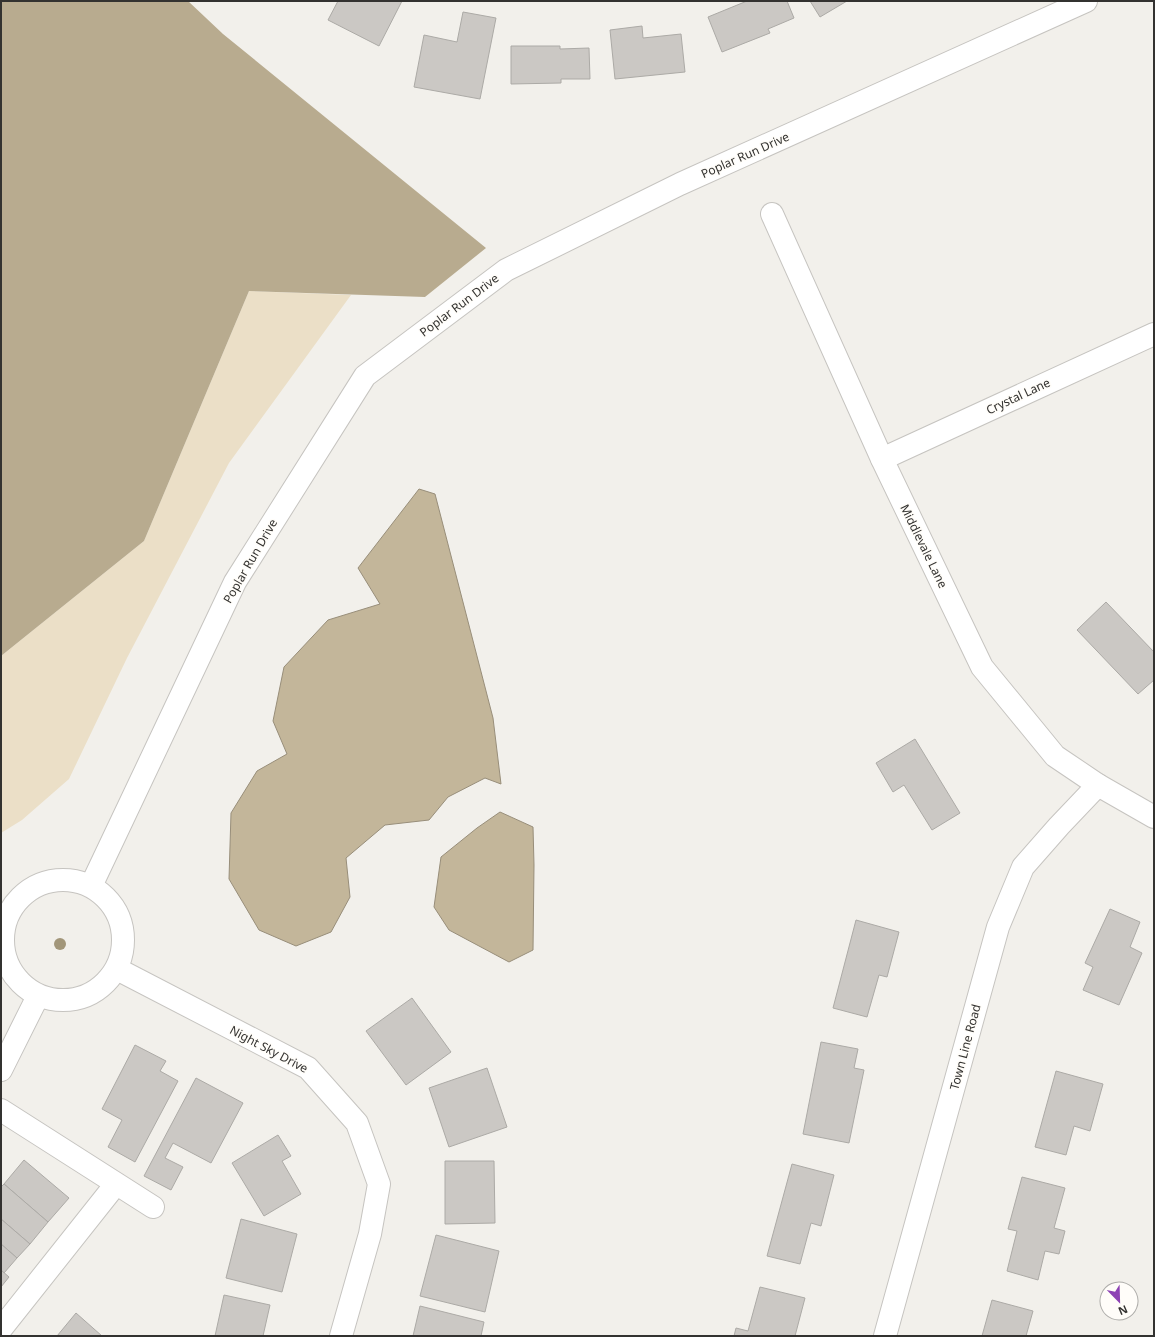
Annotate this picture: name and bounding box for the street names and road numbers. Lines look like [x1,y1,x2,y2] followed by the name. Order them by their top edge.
[698,128,792,182] street label: Poplar Run Drive
[416,270,502,340] street label: Poplar Run Drive
[983,374,1053,418] street label: Crystal Lane
[896,501,952,591] street label: Middlevale Lane
[219,515,281,606] street label: Poplar Run Drive
[945,1002,985,1092] street label: Town Line Road
[227,1021,311,1077] street label: Night Sky Drive

